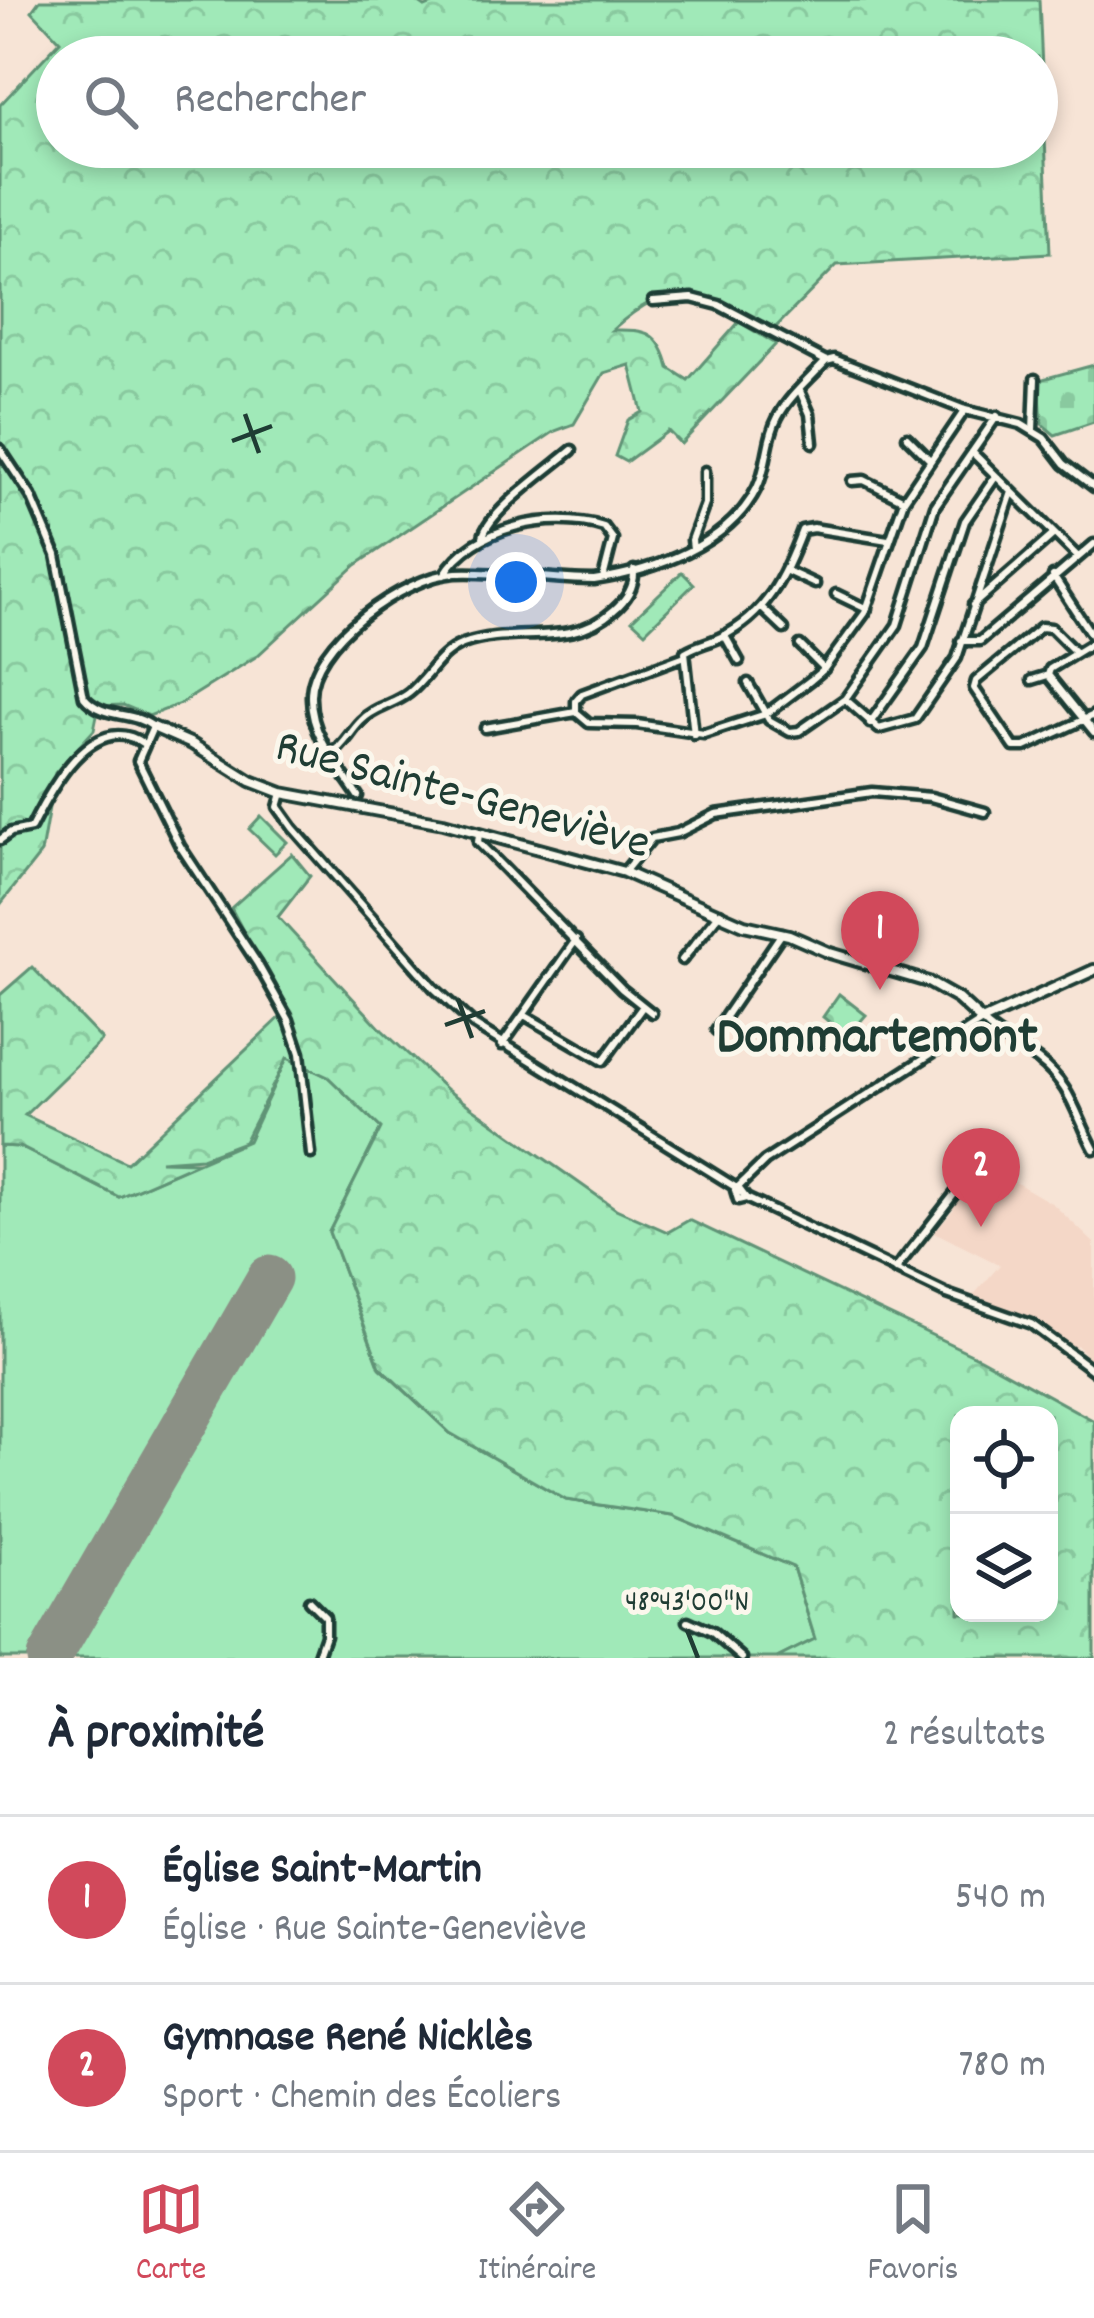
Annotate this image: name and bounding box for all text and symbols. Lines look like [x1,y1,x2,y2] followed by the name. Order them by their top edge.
[36,36,1058,168] search box
[78,69,144,135] icon: search
[174,70,366,134] text: Rechercher
[486,552,546,612] your location
[267,715,657,881] street label: Rue Sainte-Geneviève
[841,891,919,990] pin: 1
[716,1002,1038,1079] district label: Dommartemont
[942,1128,1020,1227] pin: 2
[950,1406,1058,1622] map controls
[950,1406,1058,1514] button: locate
[950,1514,1058,1622] button: layers
[625,1583,749,1626] text: 48°43'00"N
[48,1700,265,1772] text: À proximité
[883,1709,1046,1764] text: 2 résultats
[162,1840,482,1904] text: Église Saint-Martin
[83,1872,91,1927] text: 1
[955,1872,1046,1927] text: 540 m
[162,1904,587,1959] text: Église · Rue Sainte-Geneviève
[162,2008,533,2072] text: Gymnase René Nicklès
[78,2040,96,2095] text: 2
[958,2040,1046,2095] text: 780 m
[162,2072,561,2127] text: Sport · Chemin des Écoliers
[136,2176,206,2295] tab: Carte
[478,2176,596,2295] tab: Itinéraire
[867,2176,958,2295] tab: Favoris

